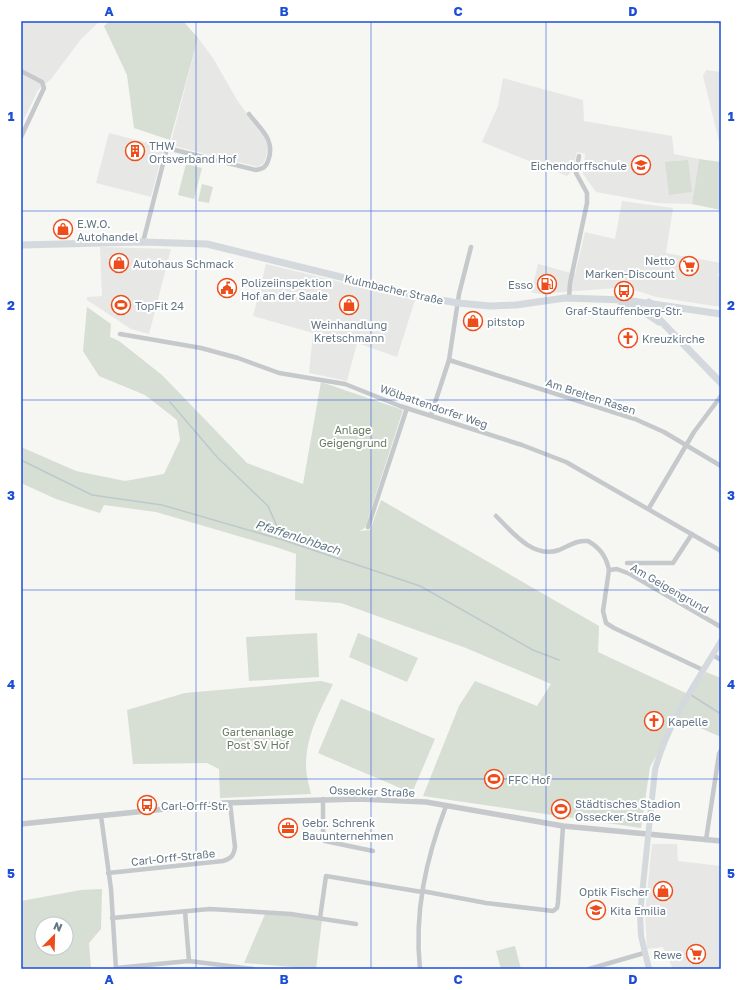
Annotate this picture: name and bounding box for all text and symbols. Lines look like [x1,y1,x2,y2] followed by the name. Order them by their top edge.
[104,3,114,19] text: A
[279,3,289,19] text: B
[453,3,463,19] text: C
[628,3,638,19] text: D
[8,108,15,124] text: 1
[728,108,735,124] text: 1
[149,139,237,165] place label: THW Ortsverband Hof
[124,140,146,162] building icon: THW Ortsverband Hof
[630,154,652,176] school or university icon: Eichendorffschule
[530,159,627,172] place label: Eichendorffschule
[77,217,139,243] place label: E.W.O. Autohandel
[52,218,74,240] shop icon: E.W.O. Autohandel
[108,252,130,274] shop icon: Autohaus Schmack
[585,254,675,280] place label: Netto Marken-Discount
[678,255,700,277] supermarket icon: Netto Marken-Discount
[133,257,234,270] place label: Autohaus Schmack
[343,271,445,307] street label: Kulmbacher Straße
[536,273,558,295] fuel station icon: Esso
[241,276,332,302] place label: Polizeiinspektion Hof an der Saale
[216,277,238,299] public building icon: Polizeiinspektion Hof an der Saale
[508,278,533,291] place label: Esso
[613,280,635,302] bus stop icon: Graf-Stauffenberg-Str.
[110,294,132,316] sports icon: TopFit 24
[338,294,360,316] shop icon: Weinhandlung Kretschmann
[7,297,15,313] text: 2
[727,297,735,313] text: 2
[135,299,184,312] place label: TopFit 24
[565,304,683,317] place label: Graf-Stauffenberg-Str.
[462,310,484,332] shop icon: pitstop
[487,315,525,328] place label: pitstop
[311,318,387,344] place label: Weinhandlung Kretschmann
[617,327,639,349] church icon: Kreuzkirche
[642,332,705,345] place label: Kreuzkirche
[544,375,638,417] street label: Am Breiten Rasen
[378,381,490,431] street label: Wölbattendorfer Weg
[319,423,387,449] park label: Anlage Geigengrund
[7,487,15,503] text: 3
[727,487,735,503] text: 3
[254,516,343,558] water label: Pfaffenlohbach
[629,560,711,616] street label: Am Geigengrund
[7,676,15,692] text: 4
[727,676,735,692] text: 4
[643,710,665,732] church icon: Kapelle
[668,715,708,728] place label: Kapelle
[222,725,294,751] park label: Gartenanlage Post SV Hof
[483,768,505,790] sports icon: FFC Hof
[508,773,550,786] place label: FFC Hof
[329,783,415,799] street label: Ossecker Straße
[136,794,158,816] bus stop icon: Carl-Orff-Str.
[575,797,681,823] place label: Städtisches Stadion Ossecker Straße
[550,798,572,820] sports icon: Städtisches Stadion Ossecker Straße
[161,799,229,812] place label: Carl-Orff-Str.
[302,816,393,842] place label: Gebr. Schrenk Bauunternehmen
[277,817,299,839] office icon: Gebr. Schrenk Bauunternehmen
[130,846,216,868] street label: Carl-Orff-Straße
[7,865,15,881] text: 5
[727,865,735,881] text: 5
[652,880,674,902] shop icon: Optik Fischer
[579,885,650,898] place label: Optik Fischer
[585,899,607,921] school or university icon: Kita Emilia
[610,904,666,917] place label: Kita Emilia
[34,916,74,956] north arrow
[52,919,64,934] text: N
[685,943,707,965] supermarket icon: Rewe
[653,948,682,961] place label: Rewe
[104,971,114,987] text: A
[279,971,289,987] text: B
[453,971,463,987] text: C
[628,971,638,987] text: D

